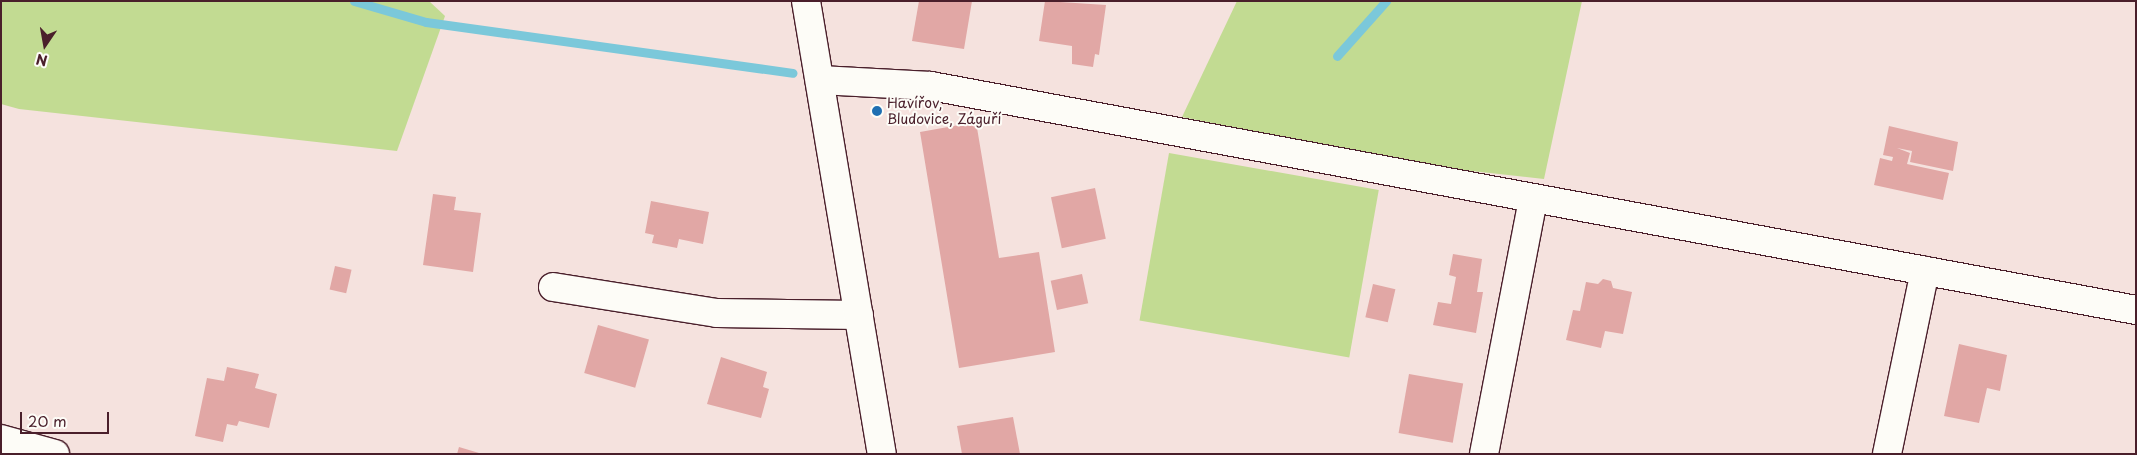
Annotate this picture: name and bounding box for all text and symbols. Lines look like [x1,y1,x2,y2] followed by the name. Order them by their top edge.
[20,20,70,70] north arrow
[34,49,49,72] text: N
[887,95,1002,128] place label: Havířov, Bludovice, Záguří
[871,105,883,117] marker: Havířov, Bludovice, Záguří
[22,402,111,434] scale bar
[28,409,67,432] text: 20 m

